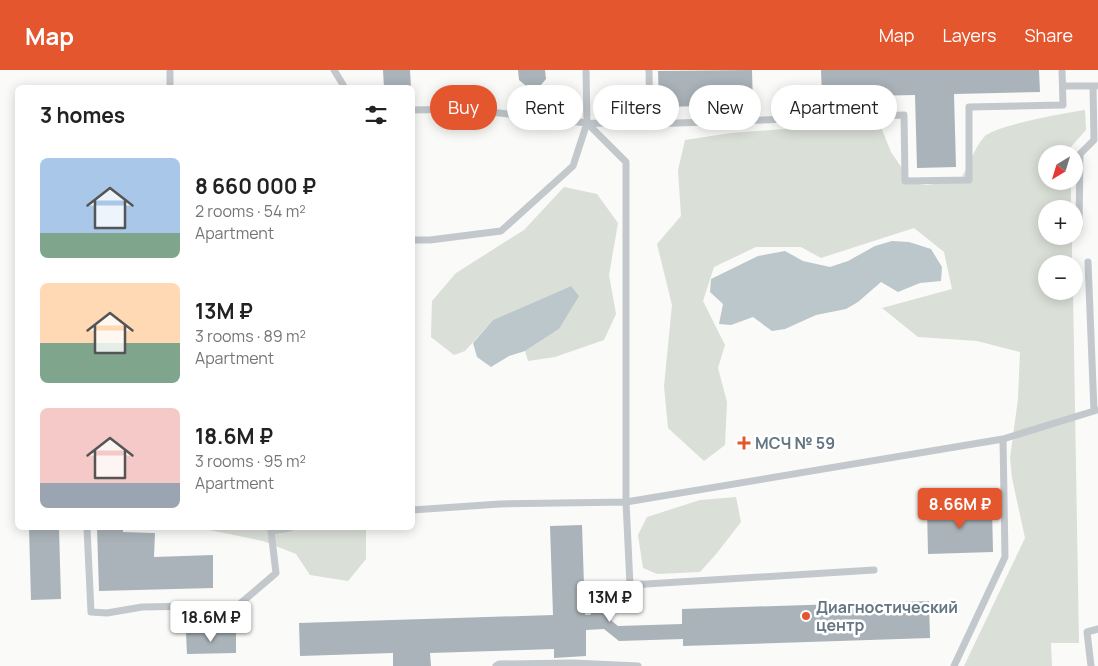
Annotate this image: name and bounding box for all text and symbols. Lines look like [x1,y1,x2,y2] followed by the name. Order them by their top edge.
[25,19,74,52] text: Map
[879,23,914,47] text: Map
[942,23,996,47] text: Layers
[1024,23,1073,47] text: Share
[430,85,497,130] chip: Buy
[507,85,583,130] chip: Rent
[593,85,679,130] chip: Filters
[689,85,761,130] chip: New
[771,85,897,130] chip: Apartment
[40,101,125,129] text: 3 homes
[362,101,390,129] icon: filters
[1038,145,1082,190] north arrow
[1038,145,1083,300] map controls
[195,172,316,200] text: 8 660 000 ₽
[80,178,140,238] icon: home
[195,200,306,222] text: 2 rooms · 54 m²
[1038,200,1083,245] button: +
[195,222,274,244] text: Apartment
[1038,255,1083,300] button: −
[195,297,253,325] text: 13M ₽
[80,303,140,363] icon: home
[195,325,306,347] text: 3 rooms · 89 m²
[195,347,274,369] text: Apartment
[195,422,273,450] text: 18.6M ₽
[80,428,140,488] icon: home
[755,432,835,454] place label: МСЧ № 59
[737,436,751,450] marker: МСЧ № 59
[195,450,306,472] text: 3 rooms · 95 m²
[195,472,274,494] text: Apartment
[914,488,1006,530] pin: 8.66M ₽
[929,493,991,515] text: 8.66M ₽
[575,580,645,623] pin: 13M ₽
[588,586,632,608] text: 13M ₽
[816,596,958,636] place label: Диагностический центр
[165,600,257,643] pin: 18.6M ₽
[181,606,241,628] text: 18.6M ₽
[800,610,812,622] marker: Диагностический центр

